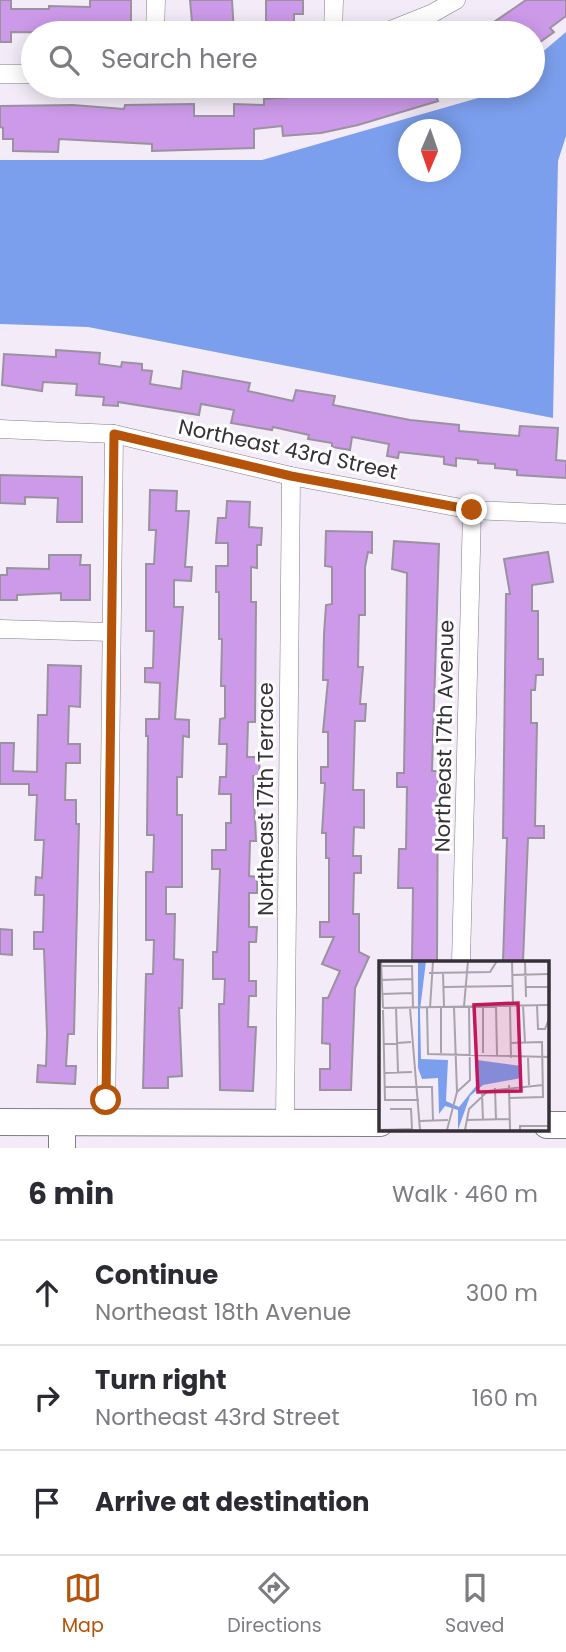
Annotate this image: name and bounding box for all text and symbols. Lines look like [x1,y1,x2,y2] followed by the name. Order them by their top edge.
[21,21,545,98] search box
[45,41,83,79] icon: search
[101,41,258,77] text: Search here
[398,119,461,182] north arrow
[176,412,400,486] street label: Northeast 43rd Street
[456,494,487,525] route end
[427,620,461,852] street label: Northeast 17th Avenue
[251,682,280,916] street label: Northeast 17th Terrace
[379,961,548,1130] inset map
[90,1084,121,1115] route start
[28,1172,114,1215] text: 6 min
[392,1178,538,1210] text: Walk · 460 m
[95,1257,218,1293] text: Continue
[28,1274,66,1312] icon: ahead
[466,1277,538,1309] text: 300 m
[95,1296,351,1328] text: Northeast 18th Avenue
[95,1362,227,1398] text: Turn right
[28,1379,66,1417] icon: right
[472,1382,538,1414] text: 160 m
[95,1401,340,1433] text: Northeast 43rd Street
[28,1484,66,1522] icon: arrive
[95,1484,370,1520] text: Arrive at destination
[62,1569,104,1640] tab: Map
[227,1569,322,1640] tab: Directions
[445,1569,504,1640] tab: Saved

